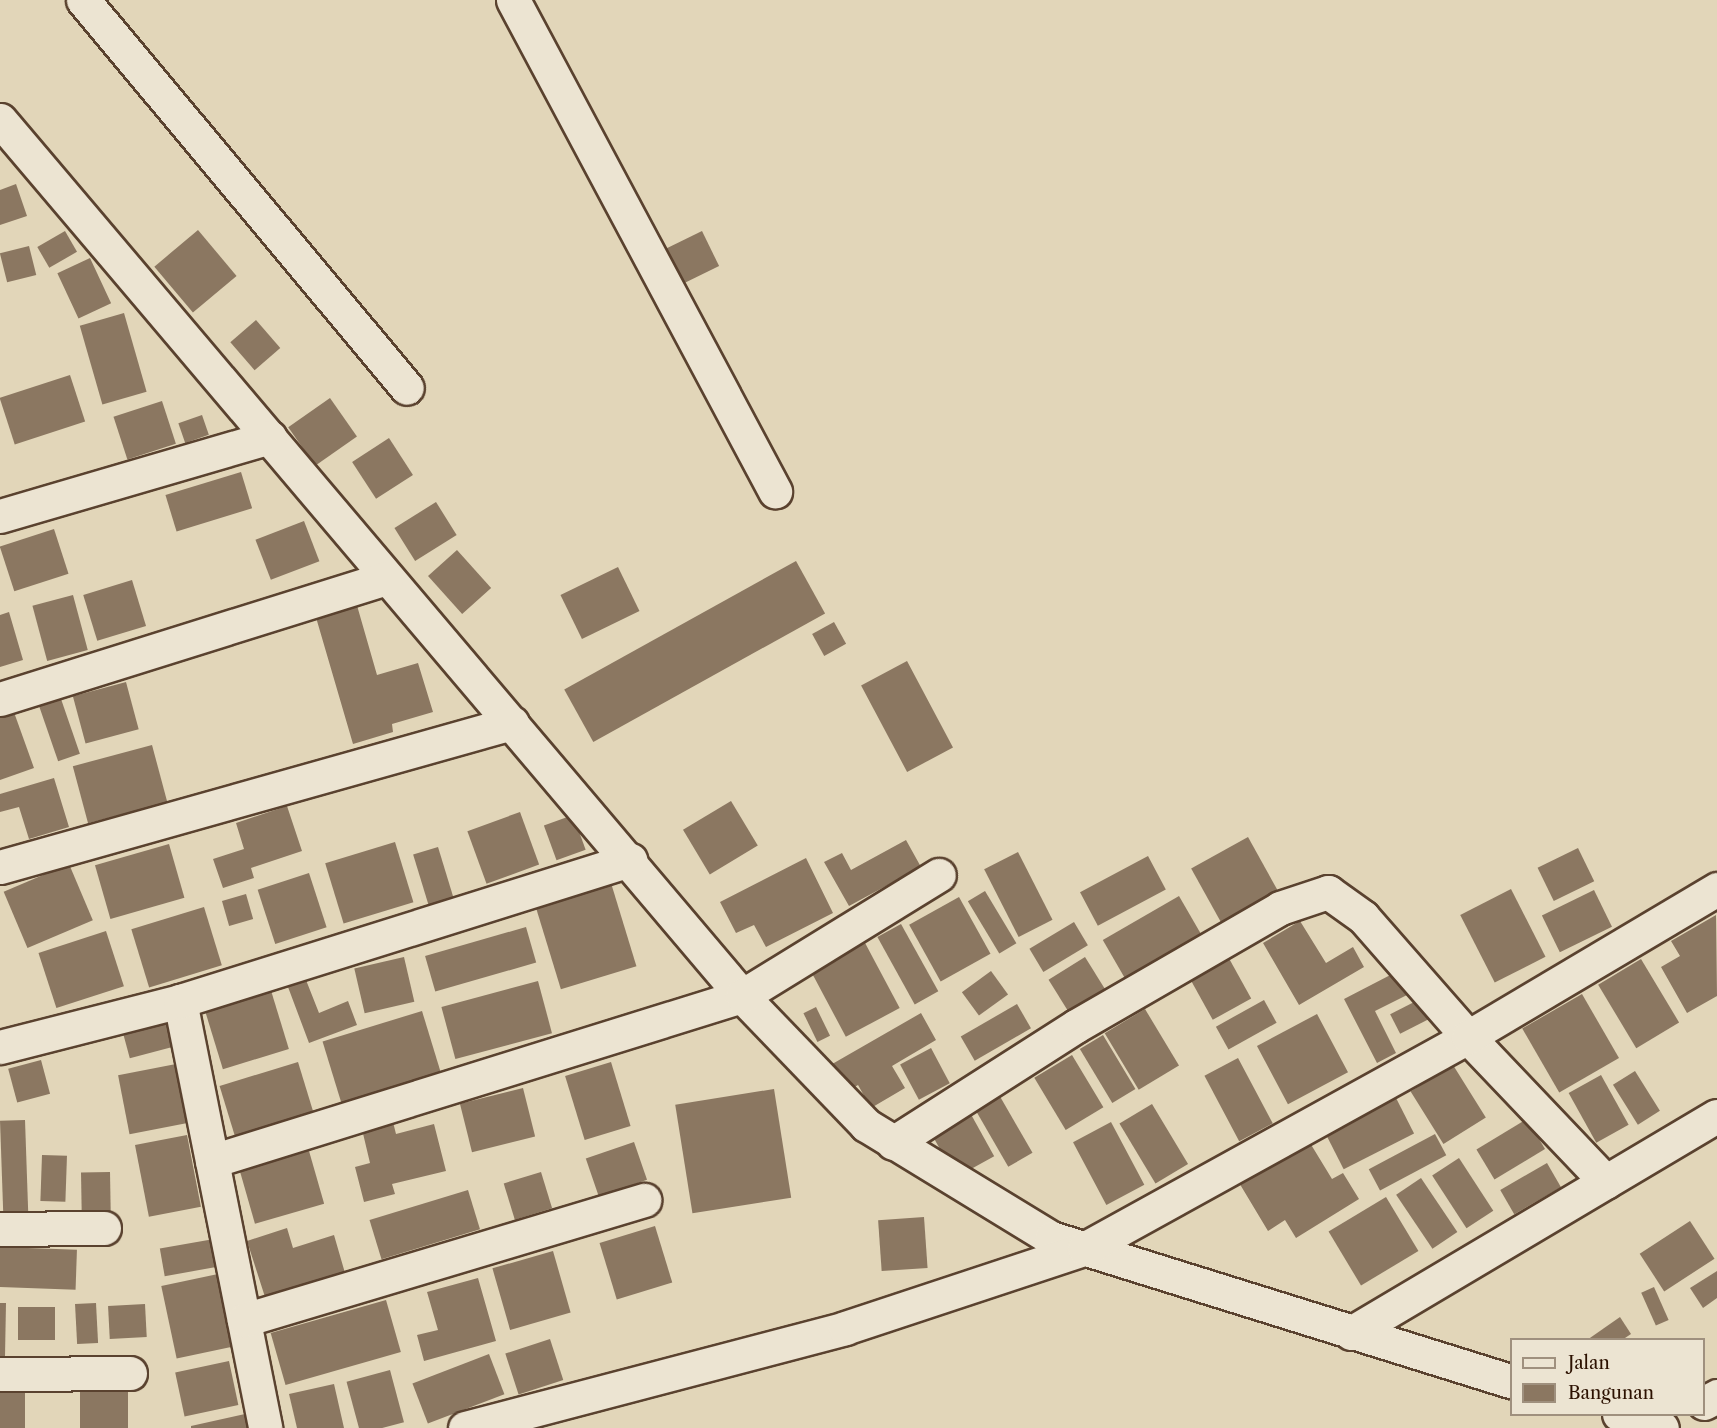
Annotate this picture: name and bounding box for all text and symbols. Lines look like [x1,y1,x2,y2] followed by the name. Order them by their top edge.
[1510,1338,1705,1416] legend
[1568,1352,1610,1374] text: Jalan
[1568,1382,1654,1404] text: Bangunan

